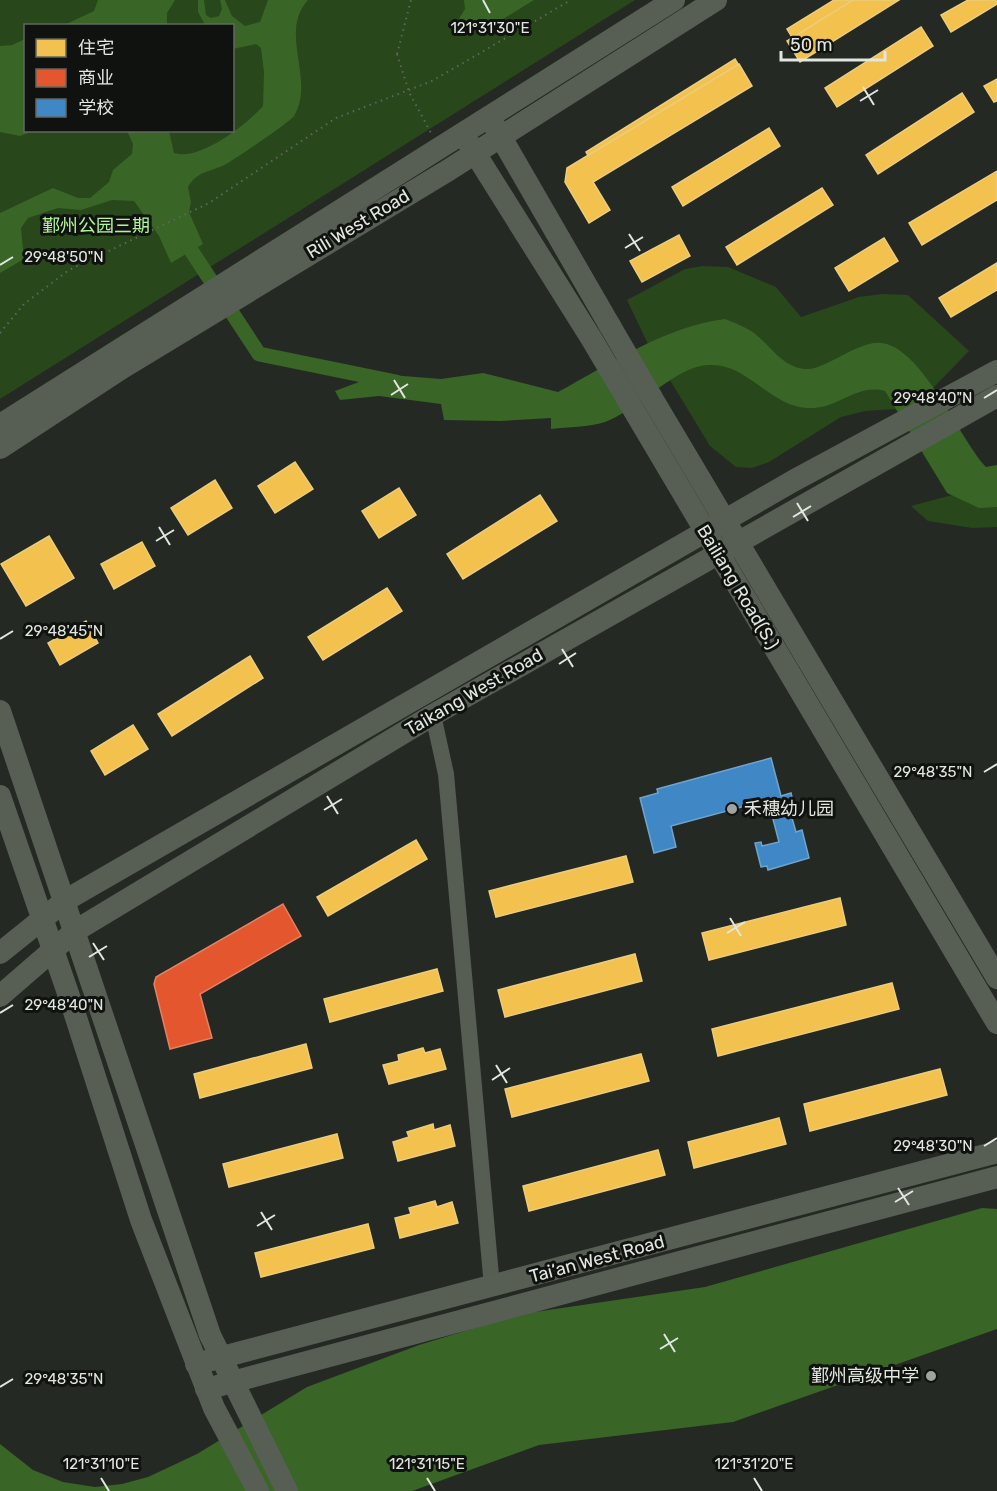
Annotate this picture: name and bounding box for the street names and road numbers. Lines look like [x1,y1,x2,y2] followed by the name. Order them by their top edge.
[302,185,414,263] street label: Rili West Road
[692,521,784,653] street label: Bailiang Road(S.)
[401,644,547,740] street label: Taikang West Road
[527,1230,667,1288] street label: Tai‘an West Road

